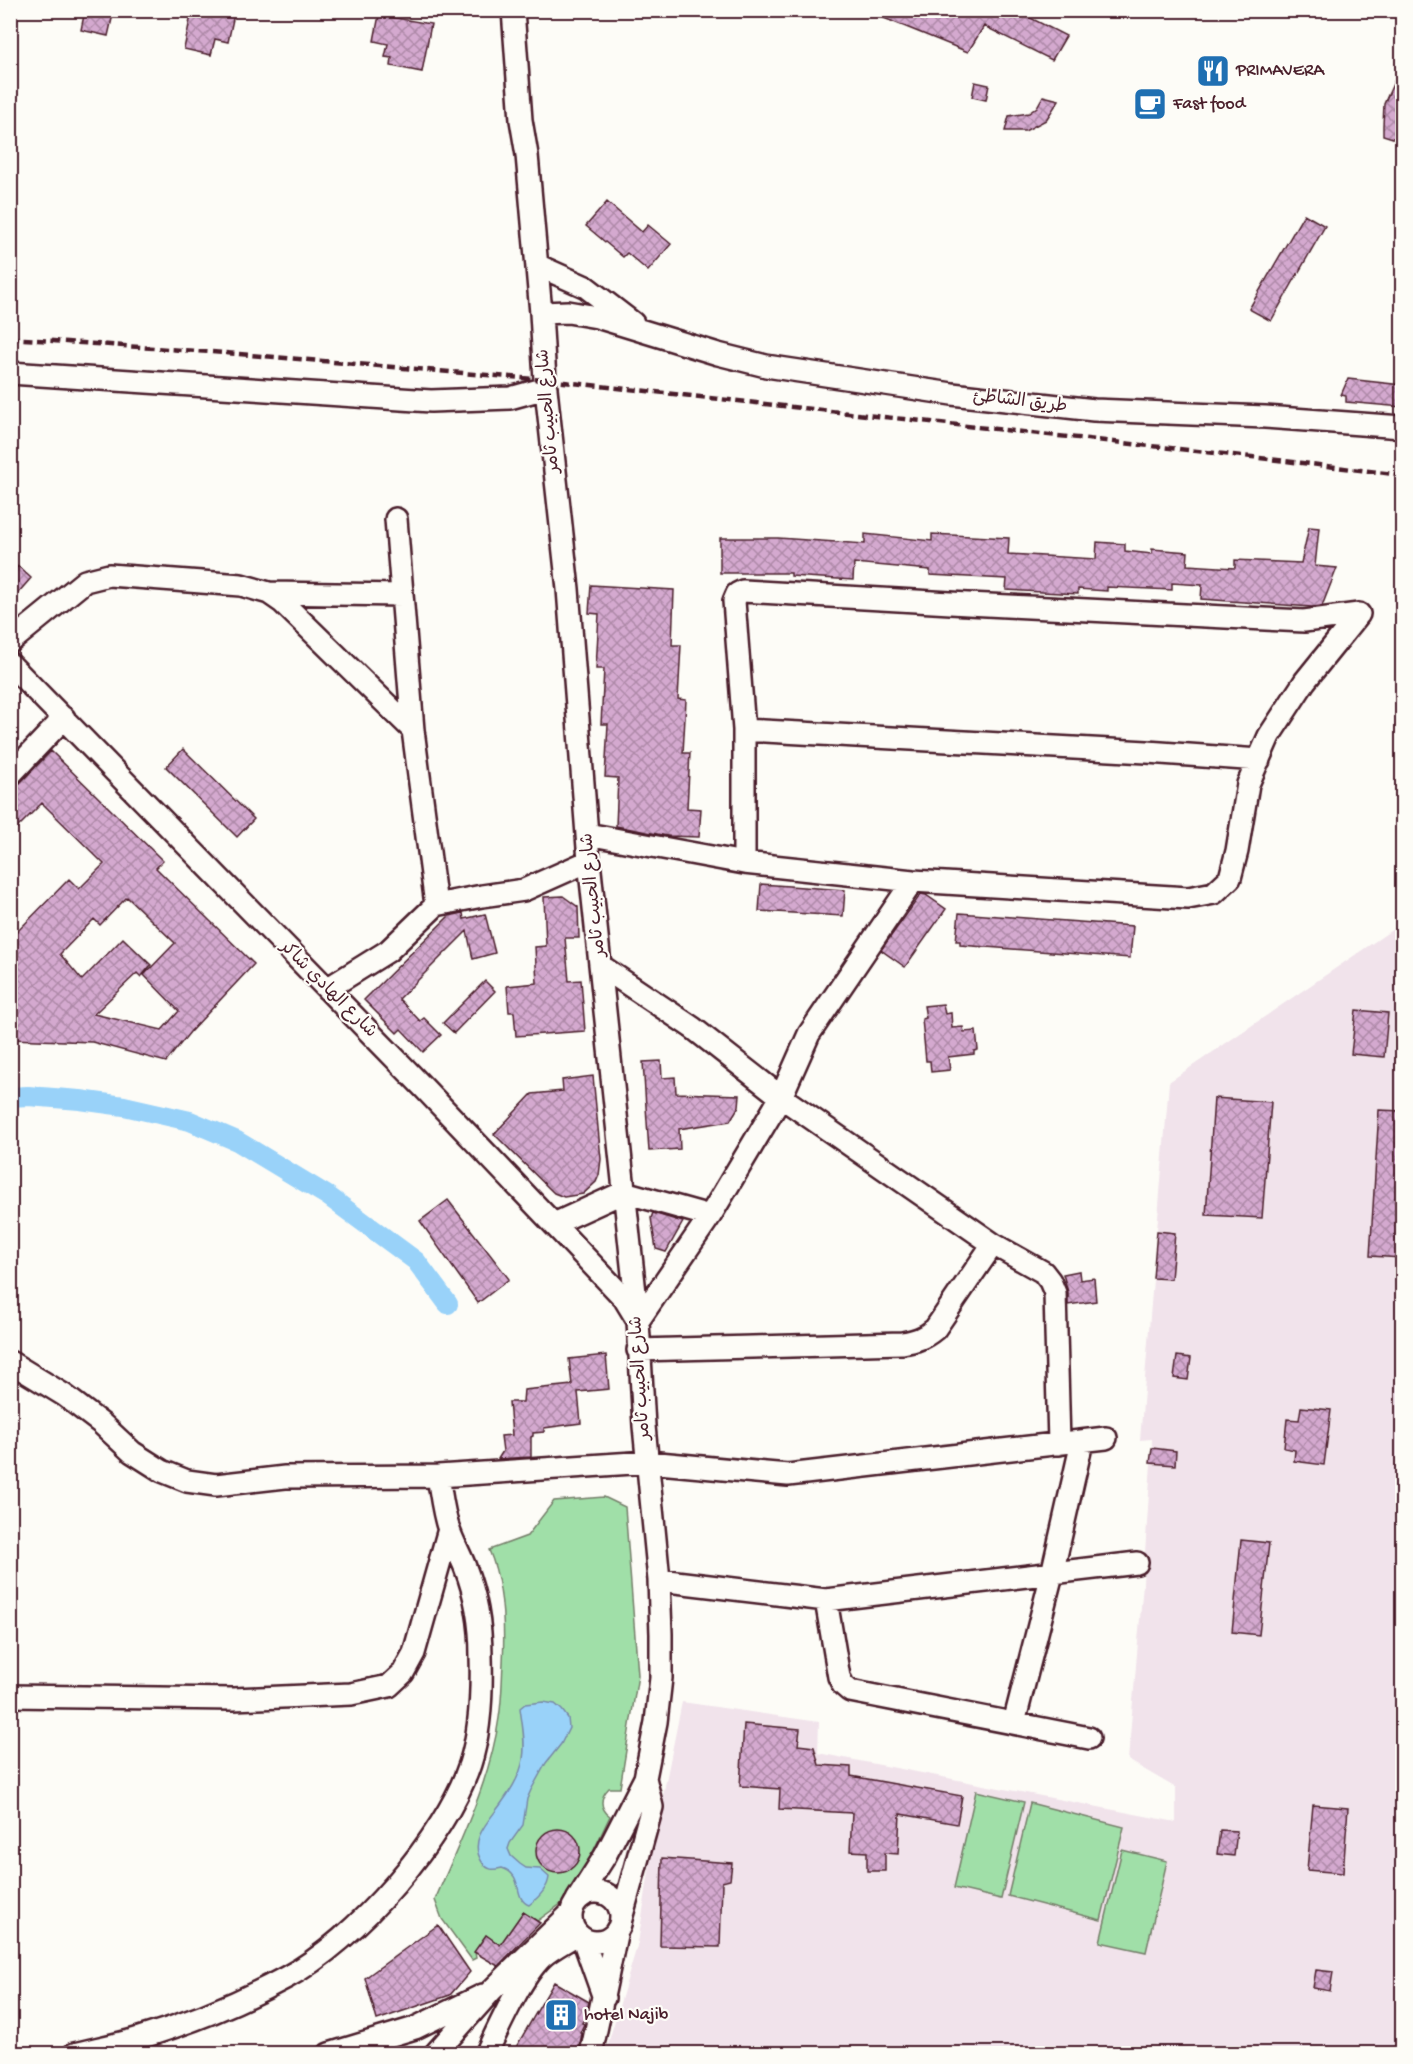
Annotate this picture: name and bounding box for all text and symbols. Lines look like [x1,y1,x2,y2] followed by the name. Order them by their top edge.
[1195,53,1231,89] restaurant icon: PRIMAVERA
[1235,61,1325,82] place label: PRIMAVERA
[1132,86,1168,122] cafe icon: Fast food
[1172,94,1247,115] place label: Fast food
[533,348,565,476] street label: شارع الحبيب ثامر
[972,386,1068,418] street label: طريق الشاطئ
[577,832,611,960] street label: شارع الحبيب ثامر
[274,936,381,1043] street label: شارع الهادي شاكر
[626,1315,656,1443] street label: شارع الحبيب ثامر
[543,1997,579,2033] building icon: hotel Najib
[584,2005,669,2026] place label: hotel Najib

